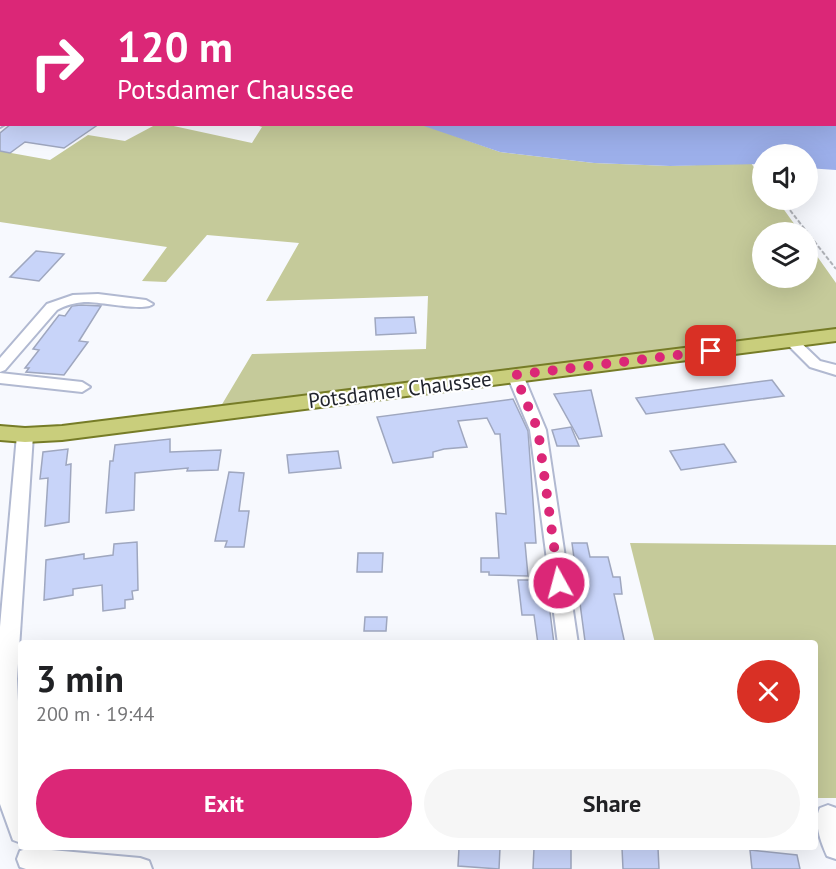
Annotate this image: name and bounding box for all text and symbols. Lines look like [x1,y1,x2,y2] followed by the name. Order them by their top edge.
[117,19,233,74] text: 120 m
[18,24,96,102] icon: right
[117,72,354,106] text: Potsdamer Chaussee
[752,144,818,288] map controls
[752,144,818,210] button: sound
[752,222,818,288] button: layers
[685,325,736,376] pin
[694,334,727,367] icon: arrive
[307,365,493,414] street label: Potsdamer Chaussee
[527,551,591,615] position arrow
[36,655,124,702] text: 3 min
[737,660,800,723] button: close
[36,701,154,727] text: 200 m · 19:44
[36,769,412,838] button: Exit
[424,769,800,838] button: Share

